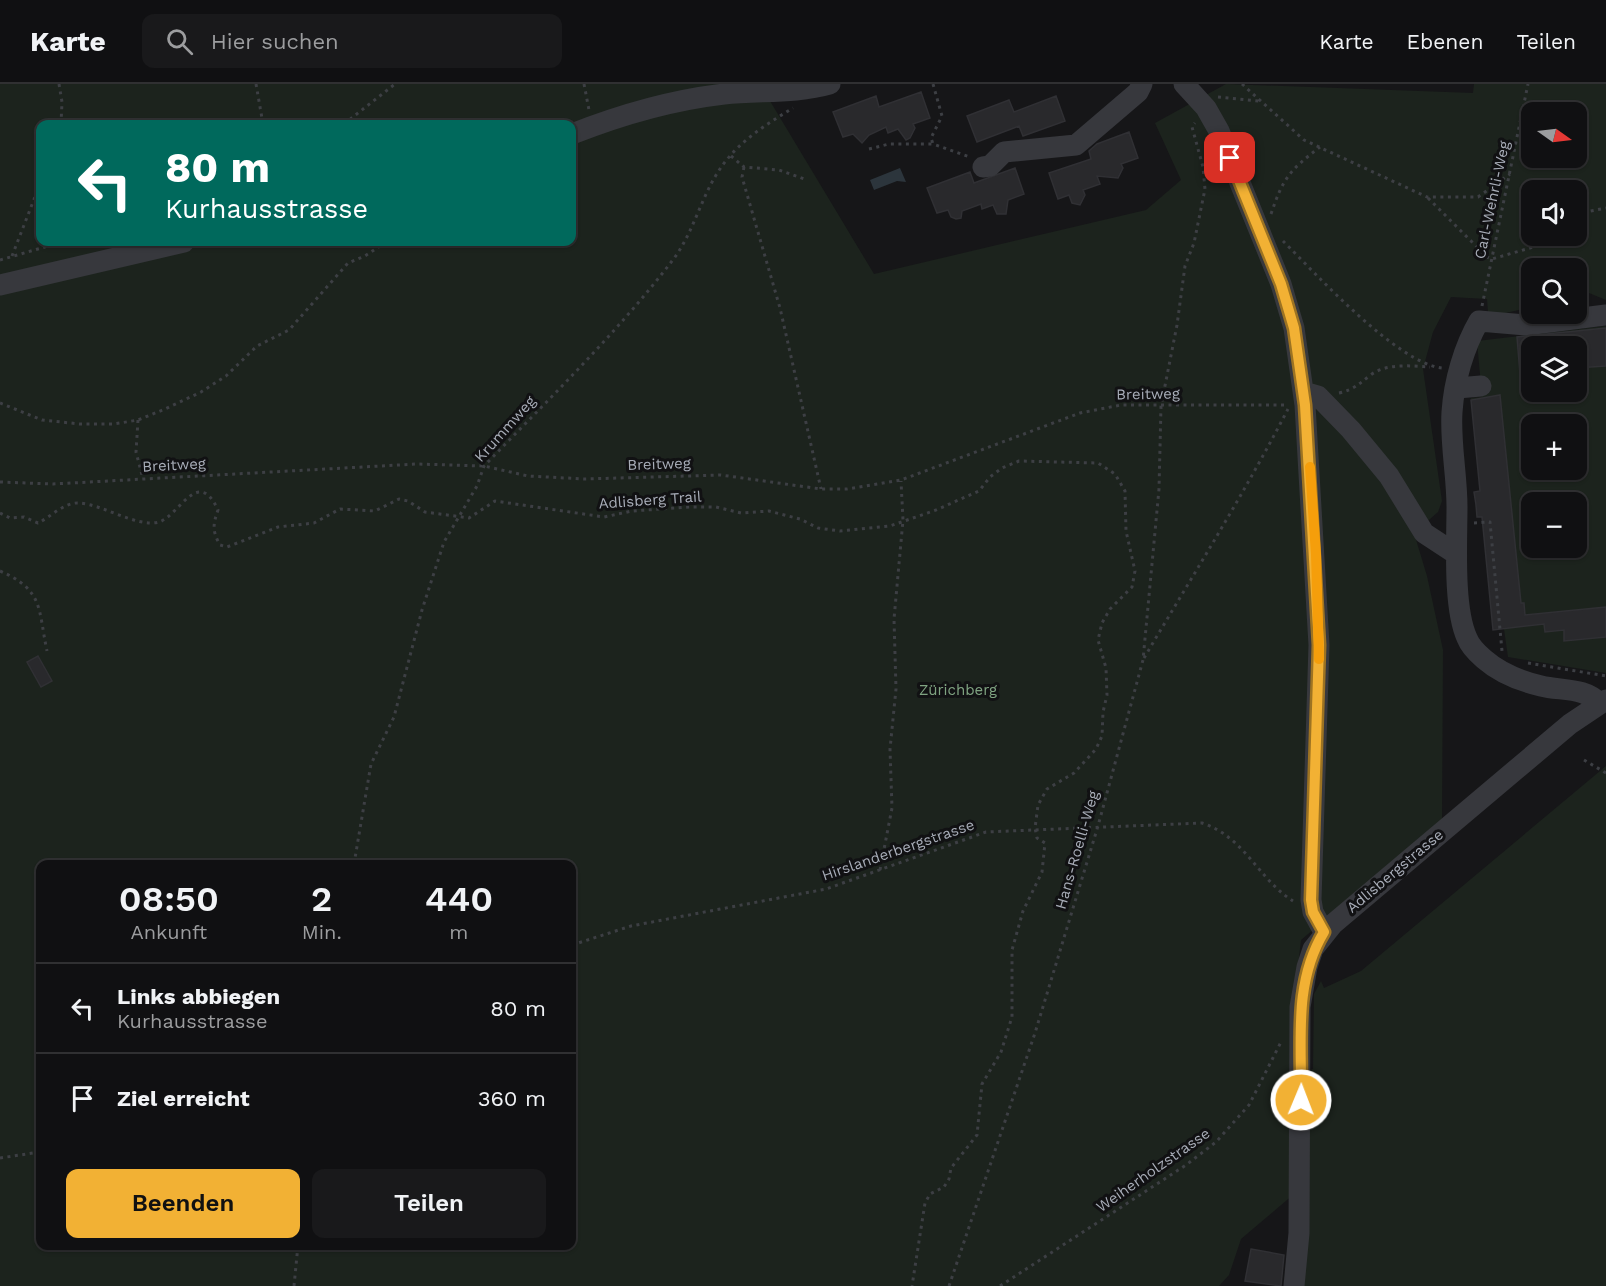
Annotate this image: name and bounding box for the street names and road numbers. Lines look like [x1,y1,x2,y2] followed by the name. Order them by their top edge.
[1471,139,1513,261] street label: Carl-Wehrli-Weg
[1116,384,1180,404] street label: Breitweg
[471,392,539,466] street label: Krummweg
[142,454,206,476] street label: Breitweg
[627,454,691,474] street label: Breitweg
[598,487,702,513] street label: Adlisberg Trail
[1051,789,1103,911] street label: Hans-Roelli-Weg
[819,815,977,885] street label: Hirslanderbergstrasse
[1343,825,1447,917] street label: Adlisbergstrasse
[1093,1124,1213,1216] street label: Weiherholzstrasse

